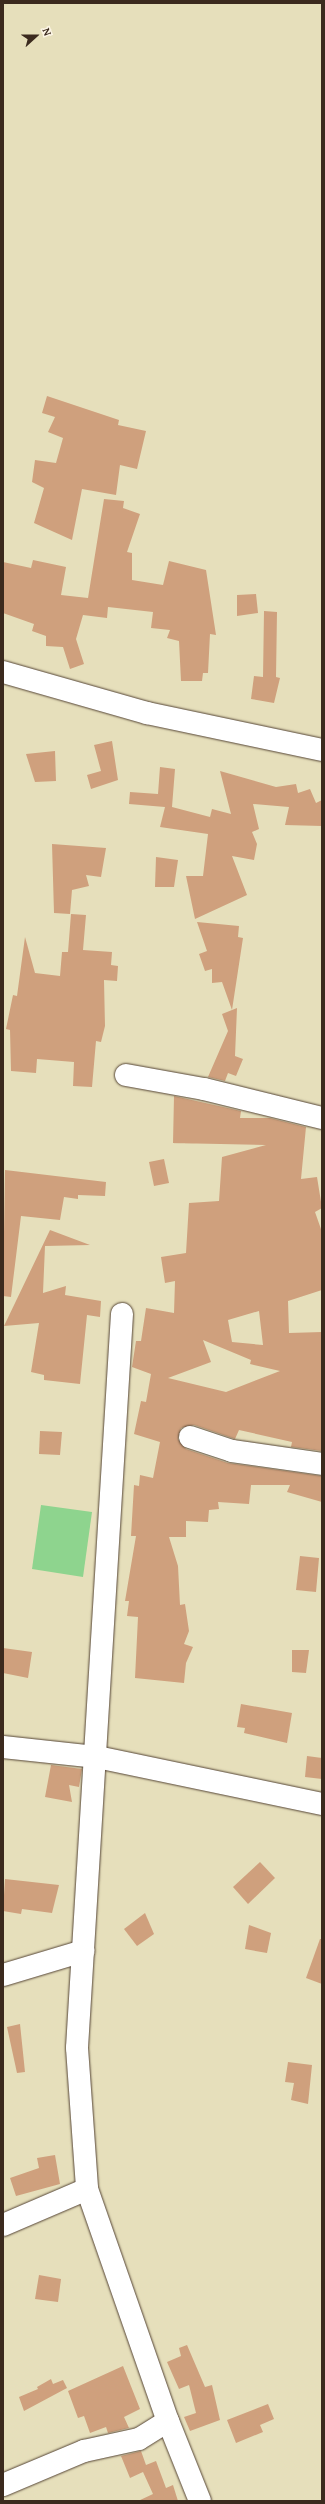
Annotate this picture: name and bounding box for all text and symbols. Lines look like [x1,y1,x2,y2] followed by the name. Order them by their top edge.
[16,16,56,56] north arrow
[38,25,56,38] text: N

